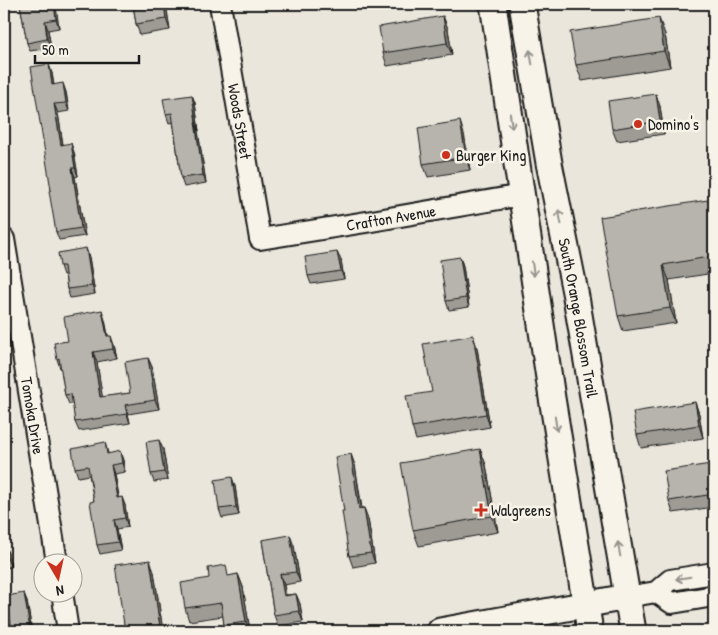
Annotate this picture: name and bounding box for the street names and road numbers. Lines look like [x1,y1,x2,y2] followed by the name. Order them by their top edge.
[223,82,257,161] street label: Woods Street
[345,199,438,236] street label: Crafton Avenue
[553,236,604,400] street label: South Orange Blossom Trail
[16,375,50,457] street label: Tomoka Drive

